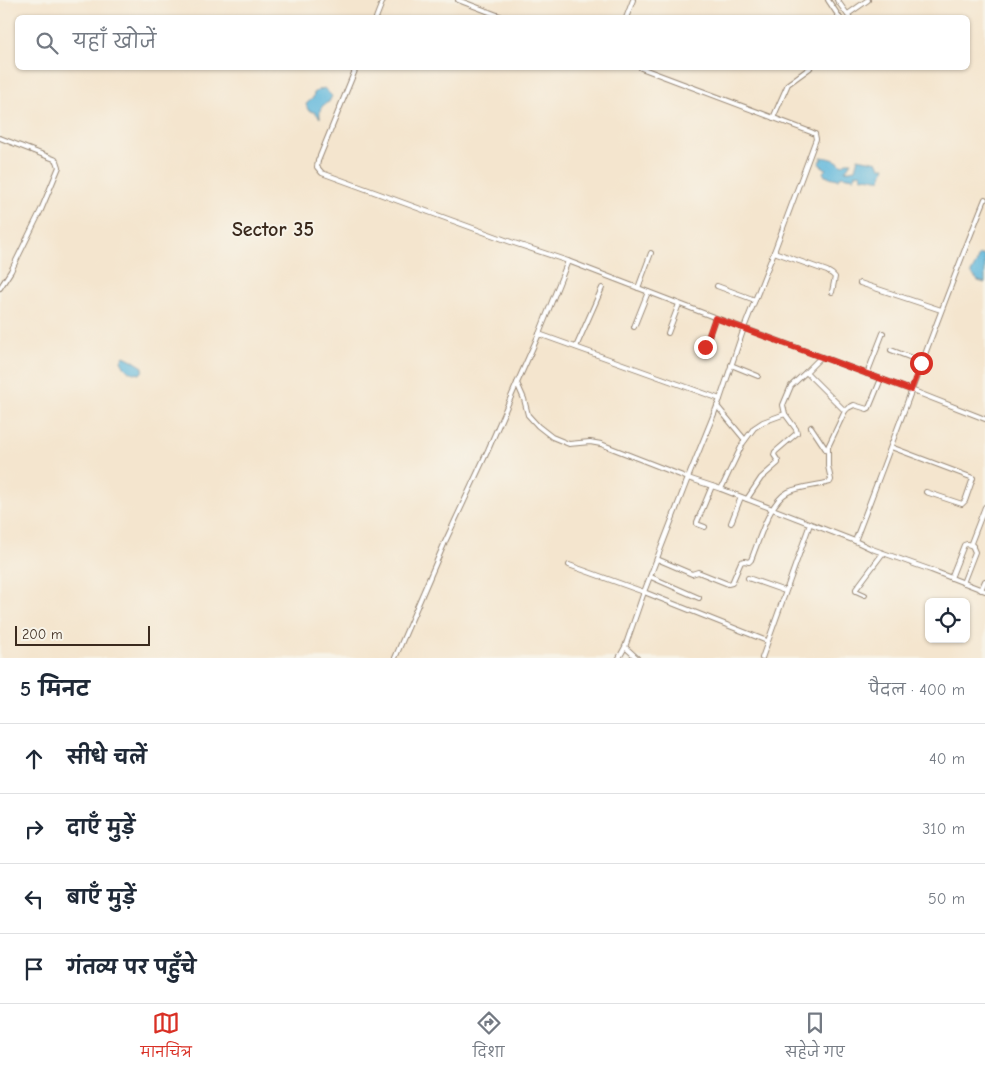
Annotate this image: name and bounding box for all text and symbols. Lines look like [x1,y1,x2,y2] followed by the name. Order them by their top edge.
[15,15,970,70] search box
[33,29,61,57] icon: search
[73,31,156,53] text: यहाँ खोजें
[232,218,314,241] district label: Sector 35
[694,336,717,359] route end
[910,352,933,375] route start
[925,598,970,643] map controls
[925,598,970,643] button: locate
[15,623,150,646] scale bar
[22,626,63,643] text: 200 m
[20,677,90,701] text: 5 मिनट
[869,681,965,699] text: पैदल · 400 m
[20,745,48,773] icon: ahead
[67,747,147,769] text: सीधे चलें
[929,750,965,768] text: 40 m
[20,815,48,843] icon: right
[67,817,135,839] text: दाएँ मुड़ें
[922,820,965,838] text: 310 m
[20,885,48,913] icon: left
[67,887,136,909] text: बाएँ मुड़ें
[928,890,965,908] text: 50 m
[20,955,48,983] icon: arrive
[67,957,196,979] text: गंतव्य पर पहुँचे
[140,1009,192,1068] tab: मानचित्र
[473,1009,504,1068] tab: दिशा
[785,1009,845,1068] tab: सहेजे गए

